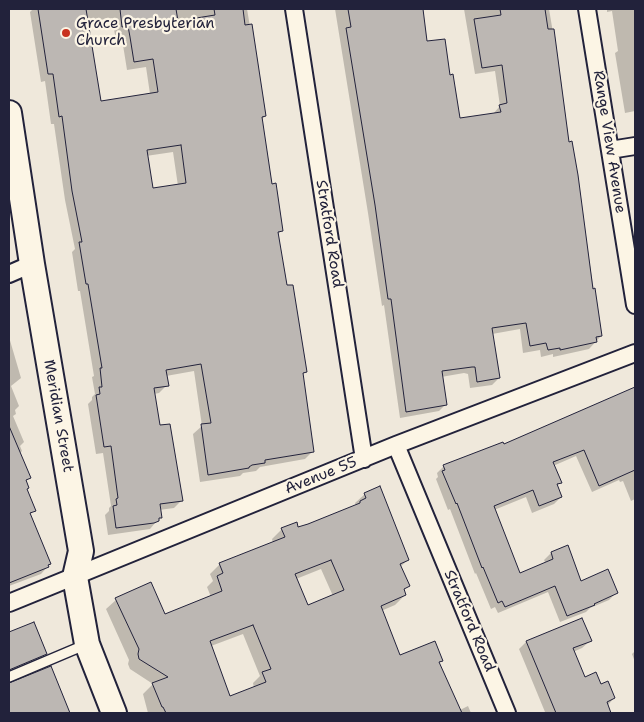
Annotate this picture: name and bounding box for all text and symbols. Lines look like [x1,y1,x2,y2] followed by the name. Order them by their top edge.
[76,15,214,50] place label: Grace Presbyterian Church
[60,27,72,39] marker: Grace Presbyterian Church
[589,69,629,215] street label: Range View Avenue
[312,179,346,289] street label: Stratford Road
[39,358,77,474] street label: Meridian Street
[282,453,360,499] street label: Avenue 55
[439,567,499,675] street label: Stratford Road

